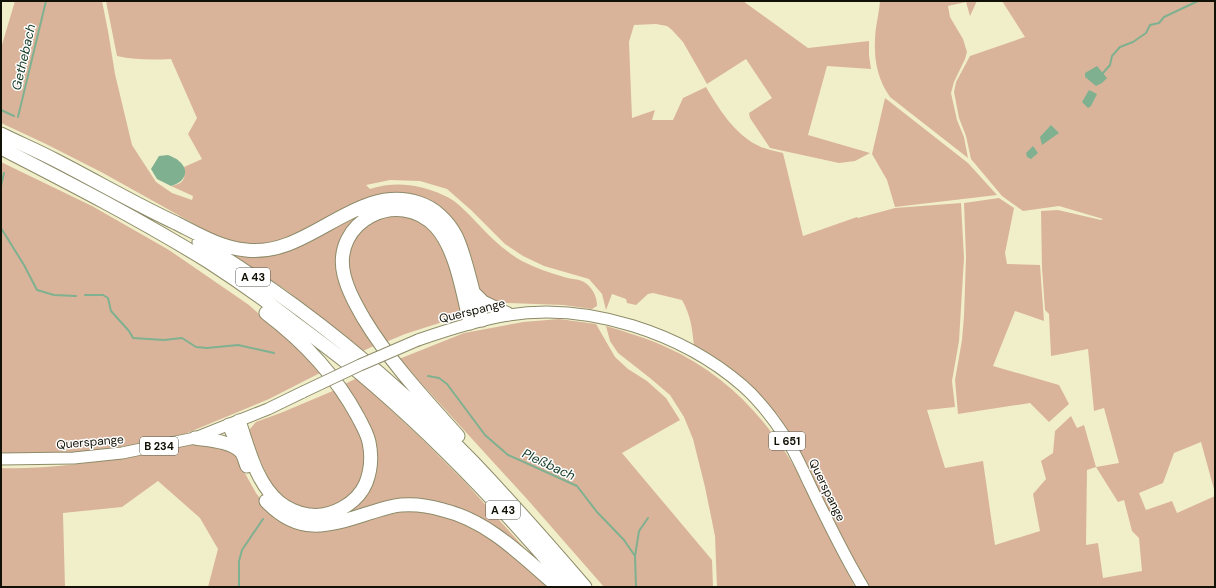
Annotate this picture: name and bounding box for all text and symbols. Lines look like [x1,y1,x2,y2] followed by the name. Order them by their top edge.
[8,22,39,92] water label: Gethebach
[236,268,270,286] road number: A 43
[437,295,507,327] street label: Querspange
[56,431,125,453] street label: Querspange
[769,432,805,450] road number: L 651
[140,437,178,455] road number: B 234
[520,445,578,484] water label: Pleßbach
[805,456,849,524] street label: Querspange
[486,501,520,519] road number: A 43

